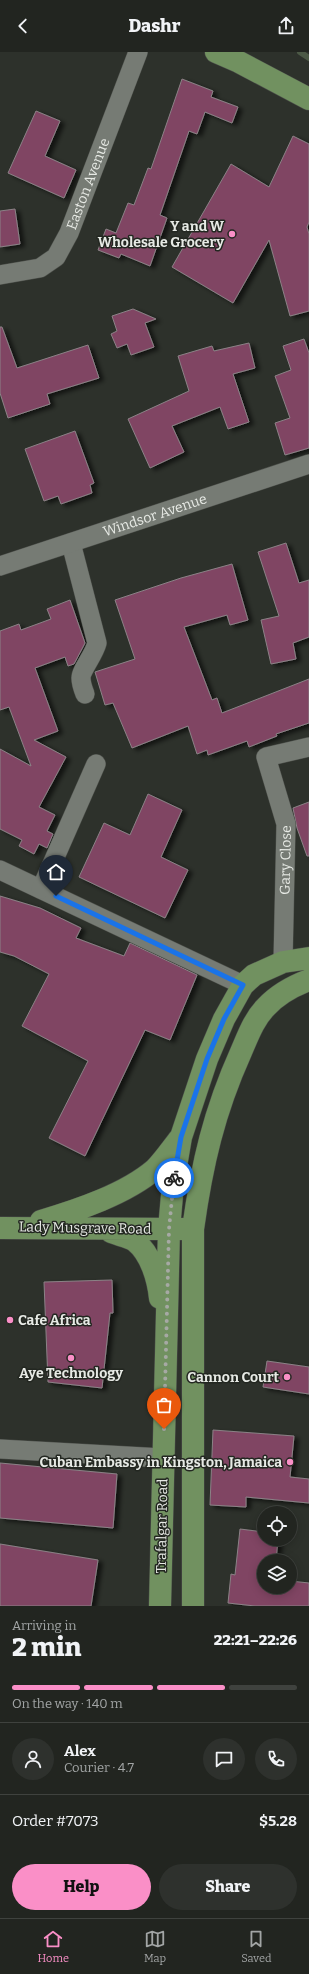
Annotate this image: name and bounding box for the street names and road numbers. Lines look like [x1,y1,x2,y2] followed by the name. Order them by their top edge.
[63,136,113,232] street label: Easton Avenue
[101,490,209,540] street label: Windsor Avenue
[276,825,294,895] street label: Gary Close
[19,1218,151,1238] street label: Lady Musgrave Road
[153,1478,171,1574] street label: Trafalgar Road

